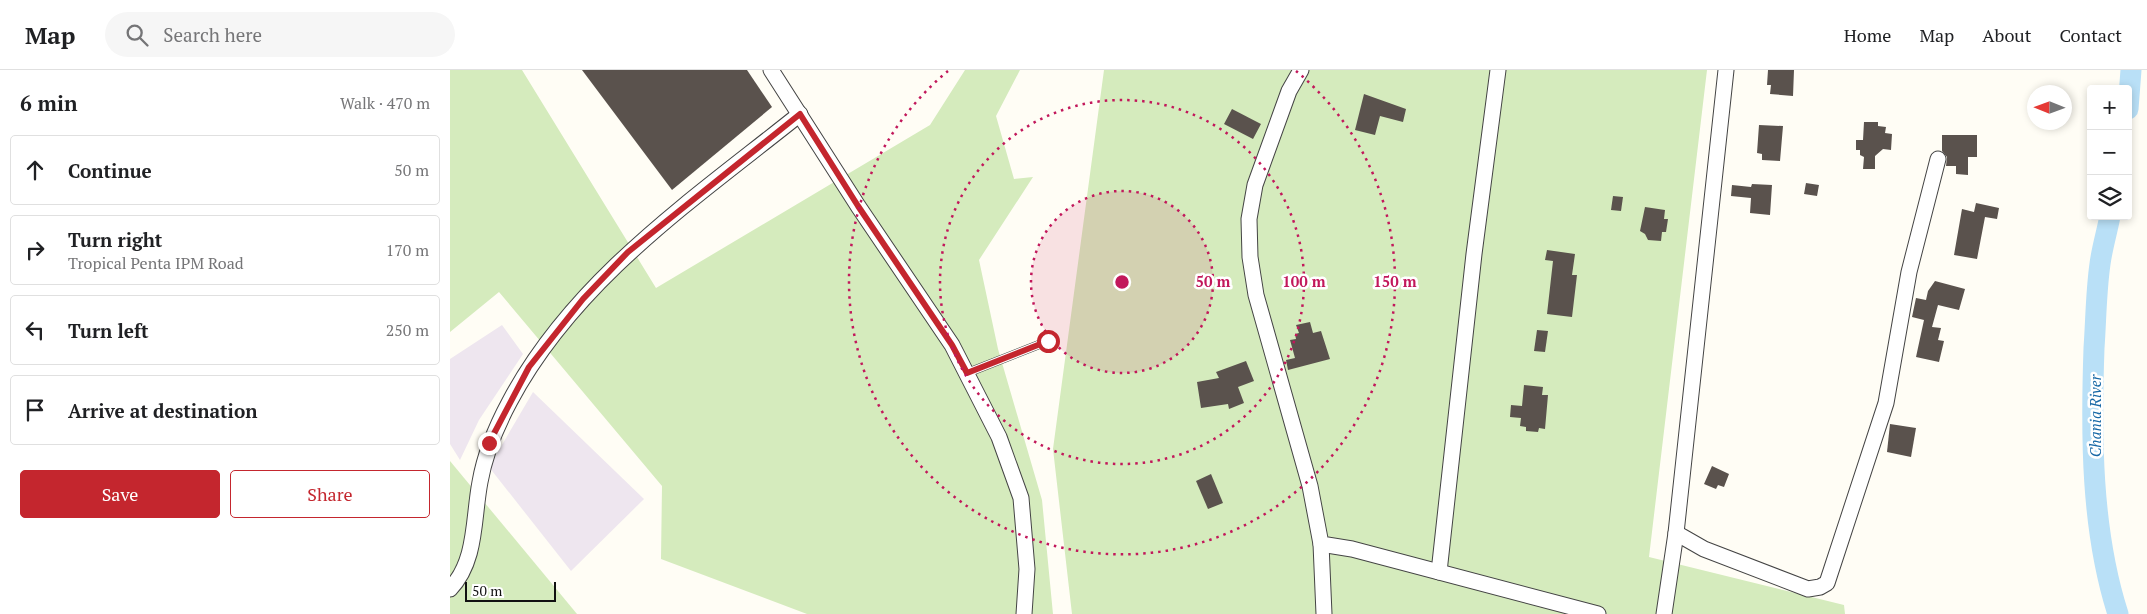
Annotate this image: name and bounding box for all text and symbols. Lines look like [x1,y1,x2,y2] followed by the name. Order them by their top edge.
[105,12,455,57] search box
[25,19,75,51] text: Map
[123,21,151,49] icon: search
[163,22,262,47] text: Search here
[1844,23,1891,47] text: Home
[1919,23,1954,47] text: Map
[1982,23,2031,47] text: About
[2059,23,2122,47] text: Contact
[2027,85,2072,130] north arrow
[2087,85,2132,220] map controls
[2087,85,2132,130] button: +
[20,89,77,117] text: 6 min
[340,92,430,114] text: Walk · 470 m
[2087,130,2132,175] button: −
[21,156,49,184] icon: ahead
[68,158,152,183] text: Continue
[394,159,429,181] text: 50 m
[2087,175,2132,220] button: layers
[68,227,162,252] text: Turn right
[21,236,49,264] icon: right
[386,239,429,261] text: 170 m
[68,252,244,274] text: Tropical Penta IPM Road
[1196,271,1231,291] text: 50 m
[1282,271,1326,291] text: 100 m
[1373,271,1417,291] text: 150 m
[1113,273,1131,291] centre of rings
[21,316,49,344] icon: left
[68,318,149,343] text: Turn left
[386,319,429,341] text: 250 m
[1037,330,1060,353] route start
[2085,374,2105,457] water label: Chania River
[21,396,49,424] icon: arrive
[68,398,257,423] text: Arrive at destination
[478,432,501,455] route end
[20,470,220,518] button: Save
[230,470,430,518] button: Share
[465,579,556,602] scale bar
[472,581,502,600] text: 50 m

